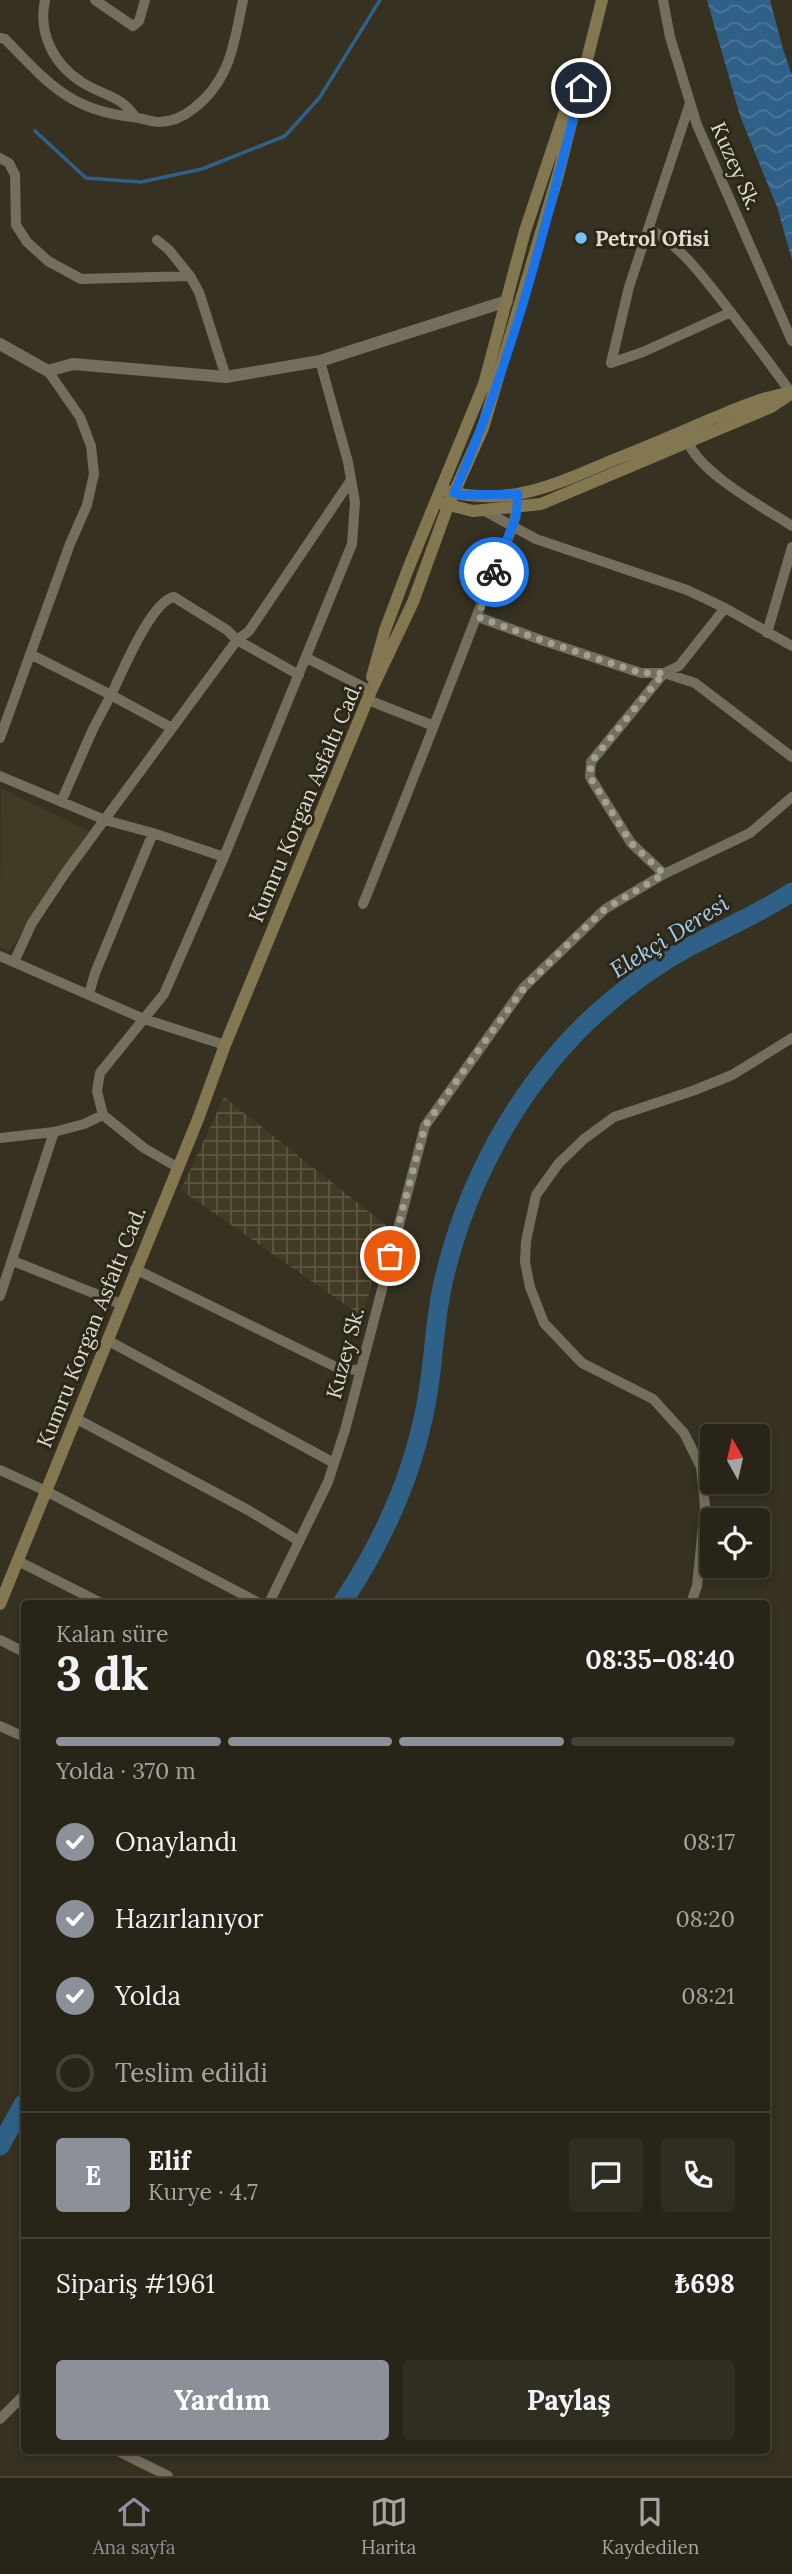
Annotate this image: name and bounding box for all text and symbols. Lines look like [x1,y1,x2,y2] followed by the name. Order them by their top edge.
[551,58,611,118] pin
[562,69,600,107] icon: home
[705,118,767,214] street label: Kuzey Sk.
[595,225,710,252] place label: Petrol Ofisi
[573,230,589,246] marker: Petrol Ofisi
[459,537,529,607] courier
[475,553,513,591] icon: bike
[242,678,368,926] street label: Kumru Korgan Asfaltı Cad.
[604,888,734,984] water label: Elekçi Deresi
[30,1202,152,1452] street label: Kumru Korgan Asfaltı Cad.
[360,1226,420,1286] pin
[371,1237,409,1275] icon: bag
[320,1304,370,1402] street label: Kuzey Sk.
[700,1424,770,1494] north arrow
[700,1424,770,1578] map controls
[700,1508,770,1578] button: locate
[56,1619,168,1648] text: Kalan süre
[585,1643,735,1676] text: 08:35–08:40
[56,1644,149,1703] text: 3 dk
[56,1756,196,1785] text: Yolda · 370 m
[56,1823,94,1861] icon: check
[115,1825,237,1858] text: Onaylandı
[683,1827,735,1856] text: 08:17
[56,1900,94,1938] icon: check
[115,1902,264,1935] text: Hazırlanıyor
[675,1904,735,1933] text: 08:20
[56,1977,94,2015] icon: check
[115,1979,181,2012] text: Yolda
[681,1981,735,2010] text: 08:21
[115,2056,268,2089] text: Teslim edildi
[569,2138,643,2212] button: chat
[661,2138,735,2212] button: phone
[148,2144,190,2177] text: Elif
[85,2159,101,2192] text: E
[148,2177,258,2206] text: Kurye · 4.7
[56,2267,215,2300] text: Sipariş #1961
[675,2267,735,2300] text: ₺698
[56,2360,389,2440] button: Yardım
[403,2360,735,2440] button: Paylaş
[93,2493,176,2559] tab: Ana sayfa
[361,2493,416,2559] tab: Harita
[602,2493,699,2559] tab: Kaydedilen

